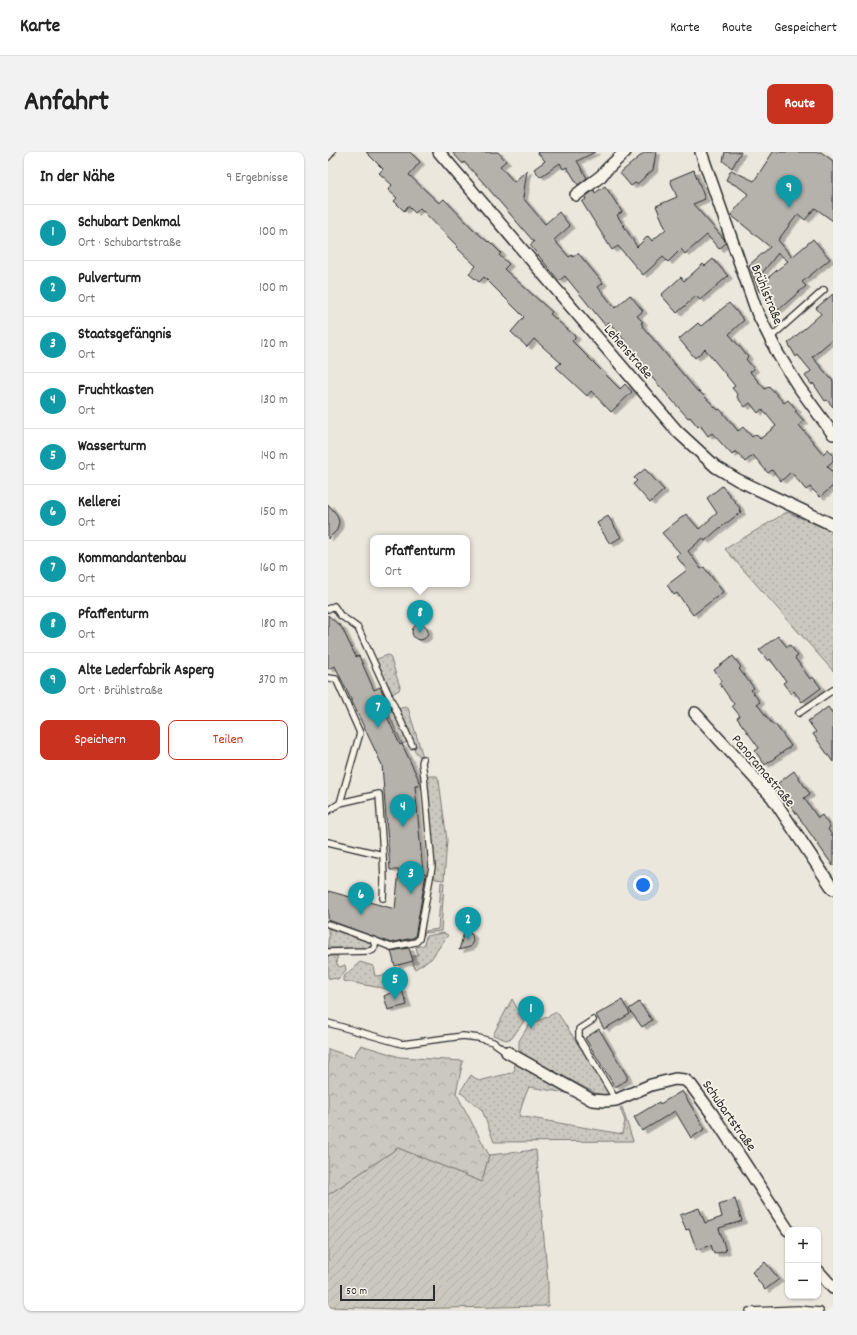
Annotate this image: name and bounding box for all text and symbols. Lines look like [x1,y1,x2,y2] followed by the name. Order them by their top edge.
[20,14,60,41] text: Karte
[670,18,700,38] text: Karte
[722,18,752,38] text: Route
[774,18,837,38] text: Gespeichert
[24,84,109,124] text: Anfahrt
[767,84,833,124] button: Route
[40,166,115,190] text: In der Nähe
[226,169,288,188] text: 9 Ergebnisse
[776,175,802,208] pin: 9
[78,212,180,234] text: Schubart Denkmal
[52,223,54,242] text: 1
[259,223,288,242] text: 100 m
[78,234,181,253] text: Ort · Schubartstraße
[745,262,787,328] street label: Brühlstraße
[78,268,141,290] text: Pulverturm
[50,279,56,298] text: 2
[259,279,288,298] text: 100 m
[78,290,95,309] text: Ort
[598,321,657,384] street label: Lehenstraße
[78,324,172,346] text: Staatsgefängnis
[50,335,56,354] text: 3
[260,335,288,354] text: 120 m
[78,346,95,365] text: Ort
[78,380,154,402] text: Fruchtkasten
[50,391,56,410] text: 4
[260,391,288,410] text: 130 m
[78,402,95,421] text: Ort
[78,436,146,458] text: Wasserturm
[50,447,56,466] text: 5
[261,447,288,466] text: 140 m
[78,458,95,477] text: Ort
[78,492,120,514] text: Kellerei
[50,503,56,522] text: 6
[260,503,288,522] text: 150 m
[78,514,95,533] text: Ort
[370,535,470,587] popup
[385,541,455,563] text: Pfaffenturm
[78,548,186,570] text: Kommandantenbau
[51,559,55,578] text: 7
[260,559,288,578] text: 160 m
[385,563,402,582] text: Ort
[78,570,95,589] text: Ort
[407,600,433,633] pin: 8
[78,604,149,626] text: Pfaffenturm
[50,615,56,634] text: 8
[261,615,288,634] text: 180 m
[78,626,95,645] text: Ort
[78,660,214,682] text: Alte Lederfabrik Asperg
[50,671,56,690] text: 9
[258,671,288,690] text: 370 m
[78,682,163,701] text: Ort · Brühlstraße
[365,695,391,728] pin: 7
[40,720,160,760] button: Speichern
[168,720,288,760] button: Teilen
[726,731,799,812] street label: Panoramastraße
[390,794,416,827] pin: 4
[398,861,424,894] pin: 3
[633,875,653,895] your location
[348,882,374,915] pin: 6
[455,907,481,940] pin: 2
[382,967,408,1000] pin: 5
[518,996,544,1029] pin: 1
[696,1076,760,1156] street label: Schubartstraße
[785,1227,821,1299] map controls
[785,1227,821,1263] button: +
[785,1263,821,1299] button: −
[340,1283,435,1302] scale bar
[346,1284,367,1300] text: 50 m

